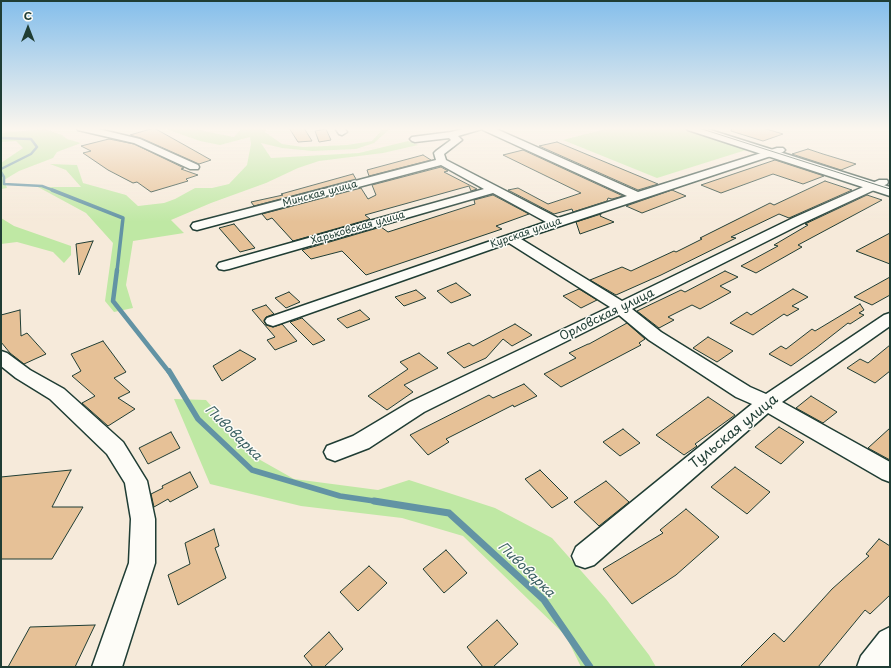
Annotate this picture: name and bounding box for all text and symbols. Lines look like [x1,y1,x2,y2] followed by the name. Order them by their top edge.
[24,7,32,24] text: С
[8,8,48,48] north arrow
[281,178,359,210] street label: Минская улица
[310,209,406,247] street label: Харьковская улица
[489,215,563,251] street label: Курская улица
[557,286,657,344] street label: Орловская улица
[686,391,782,473] street label: Тульская улица
[201,402,265,464] water label: Пивоварка
[494,539,558,601] water label: Пивоварка

